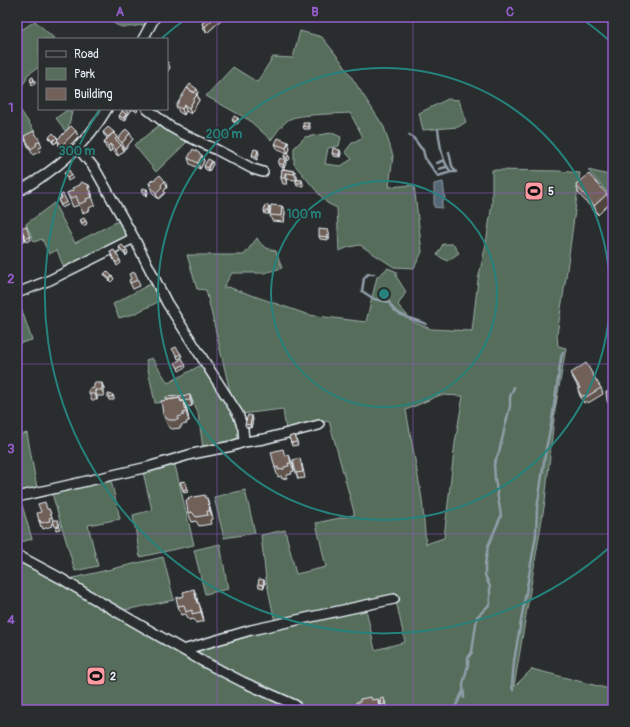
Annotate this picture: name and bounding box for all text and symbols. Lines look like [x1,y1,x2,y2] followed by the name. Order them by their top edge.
[116,4,125,20] text: A
[311,4,319,20] text: B
[506,4,514,20] text: C
[38,38,168,110] legend
[74,47,99,62] text: Road
[74,67,95,82] text: Park
[74,87,113,102] text: Building
[8,100,14,116] text: 1
[206,127,243,142] text: 200 m
[59,144,96,159] text: 300 m
[523,180,545,202] sports icon: 5
[548,185,554,198] place label: 5
[287,207,322,222] text: 100 m
[7,271,15,287] text: 2
[377,287,391,301] centre of rings
[7,441,15,457] text: 3
[7,612,15,628] text: 4
[85,665,107,687] sports icon: 2
[110,670,116,683] place label: 2

